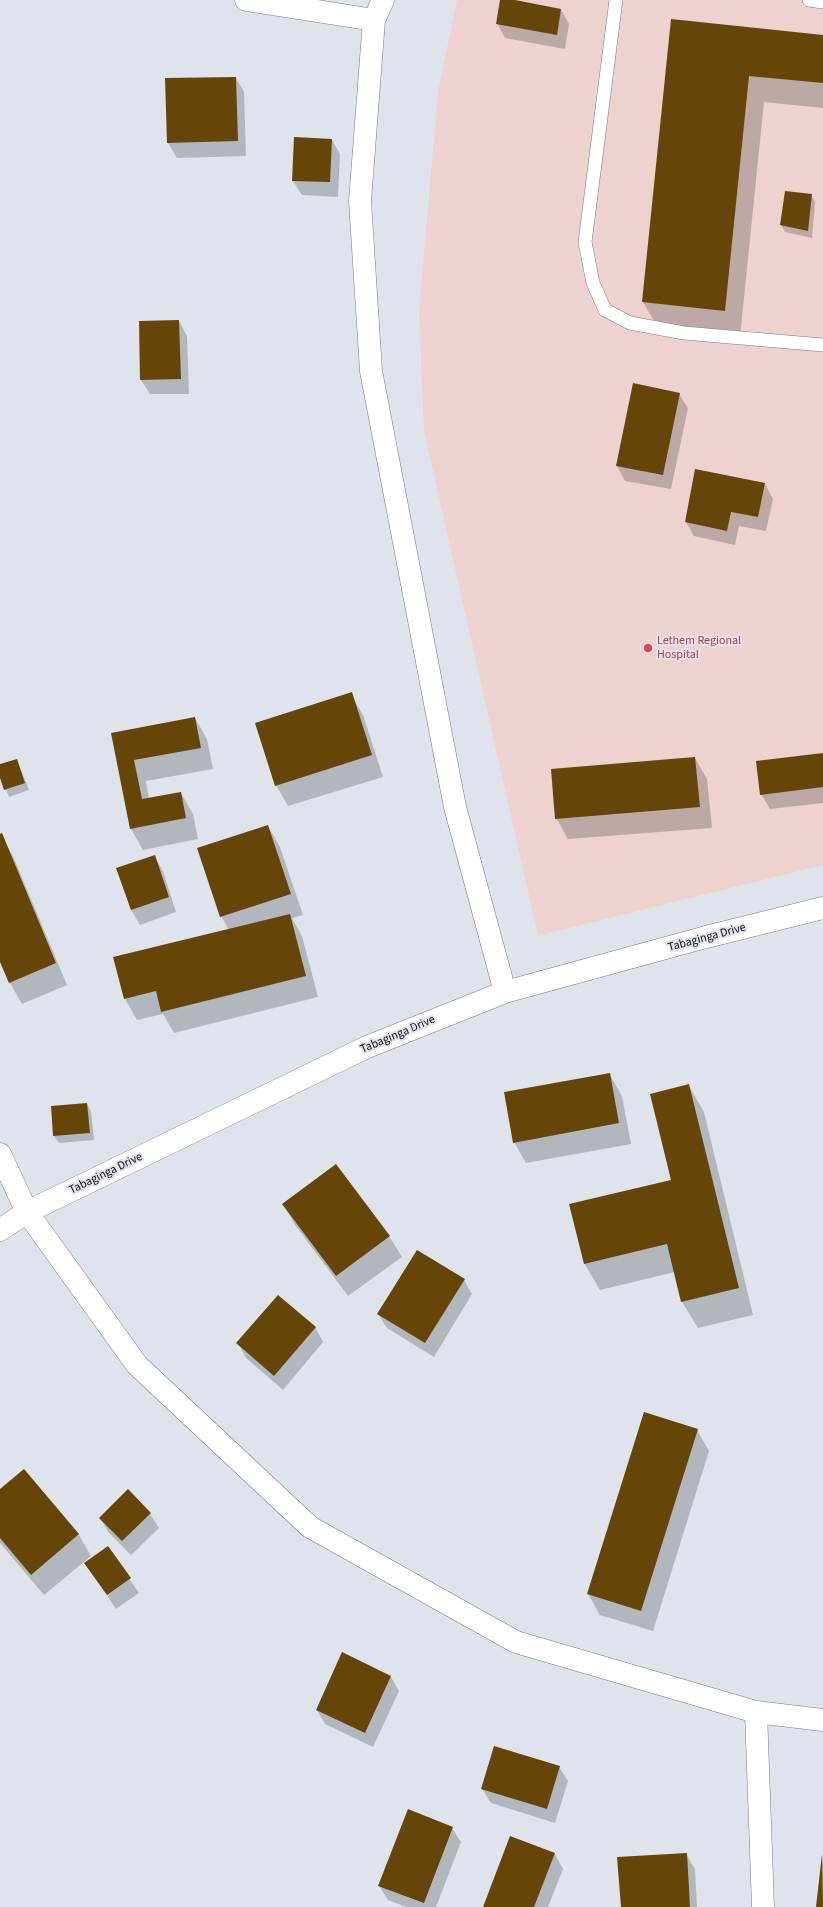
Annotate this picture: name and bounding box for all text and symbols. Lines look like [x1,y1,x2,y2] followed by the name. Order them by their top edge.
[657,634,741,662] place label: Lethem Regional Hospital
[642,642,654,654] marker: Lethem Regional Hospital
[666,921,748,955] street label: Tabaginga Drive
[358,1013,438,1057] street label: Tabaginga Drive
[67,1150,145,1198] street label: Tabaginga Drive

